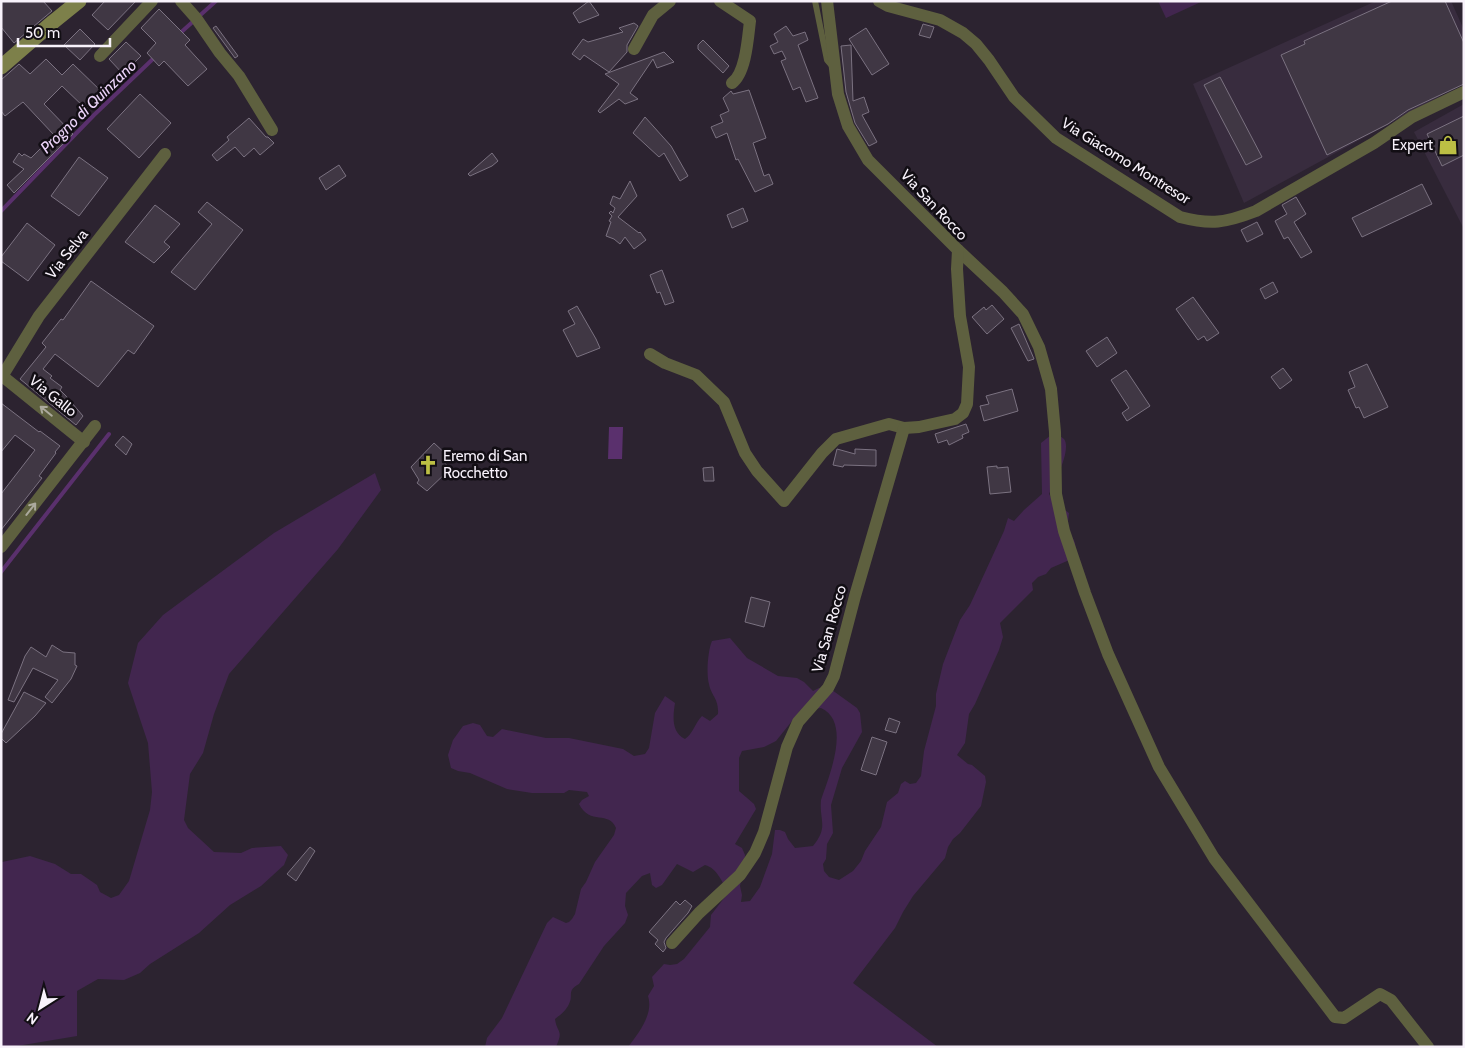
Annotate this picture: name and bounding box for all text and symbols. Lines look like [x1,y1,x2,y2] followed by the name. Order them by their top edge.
[18,15,110,47] scale bar
[25,24,60,42] text: 50 m
[36,56,140,157] water label: Progno di Quinzano
[1058,114,1194,208] street label: Via Giacomo Montresor
[1437,134,1459,156] shop icon: Expert
[1392,136,1433,154] place label: Expert
[897,166,971,244] street label: Via San Rocco
[42,225,92,282] street label: Via Selva
[26,371,80,421] street label: Via Gallo
[40,406,53,417] one-way arrow
[443,447,527,482] place label: Eremo di San Rocchetto
[417,454,439,476] church icon: Eremo di San Rocchetto
[26,503,37,516] one-way arrow
[808,583,850,675] street label: Via San Rocco
[15,983,65,1033] north arrow
[23,1008,42,1029] text: N

